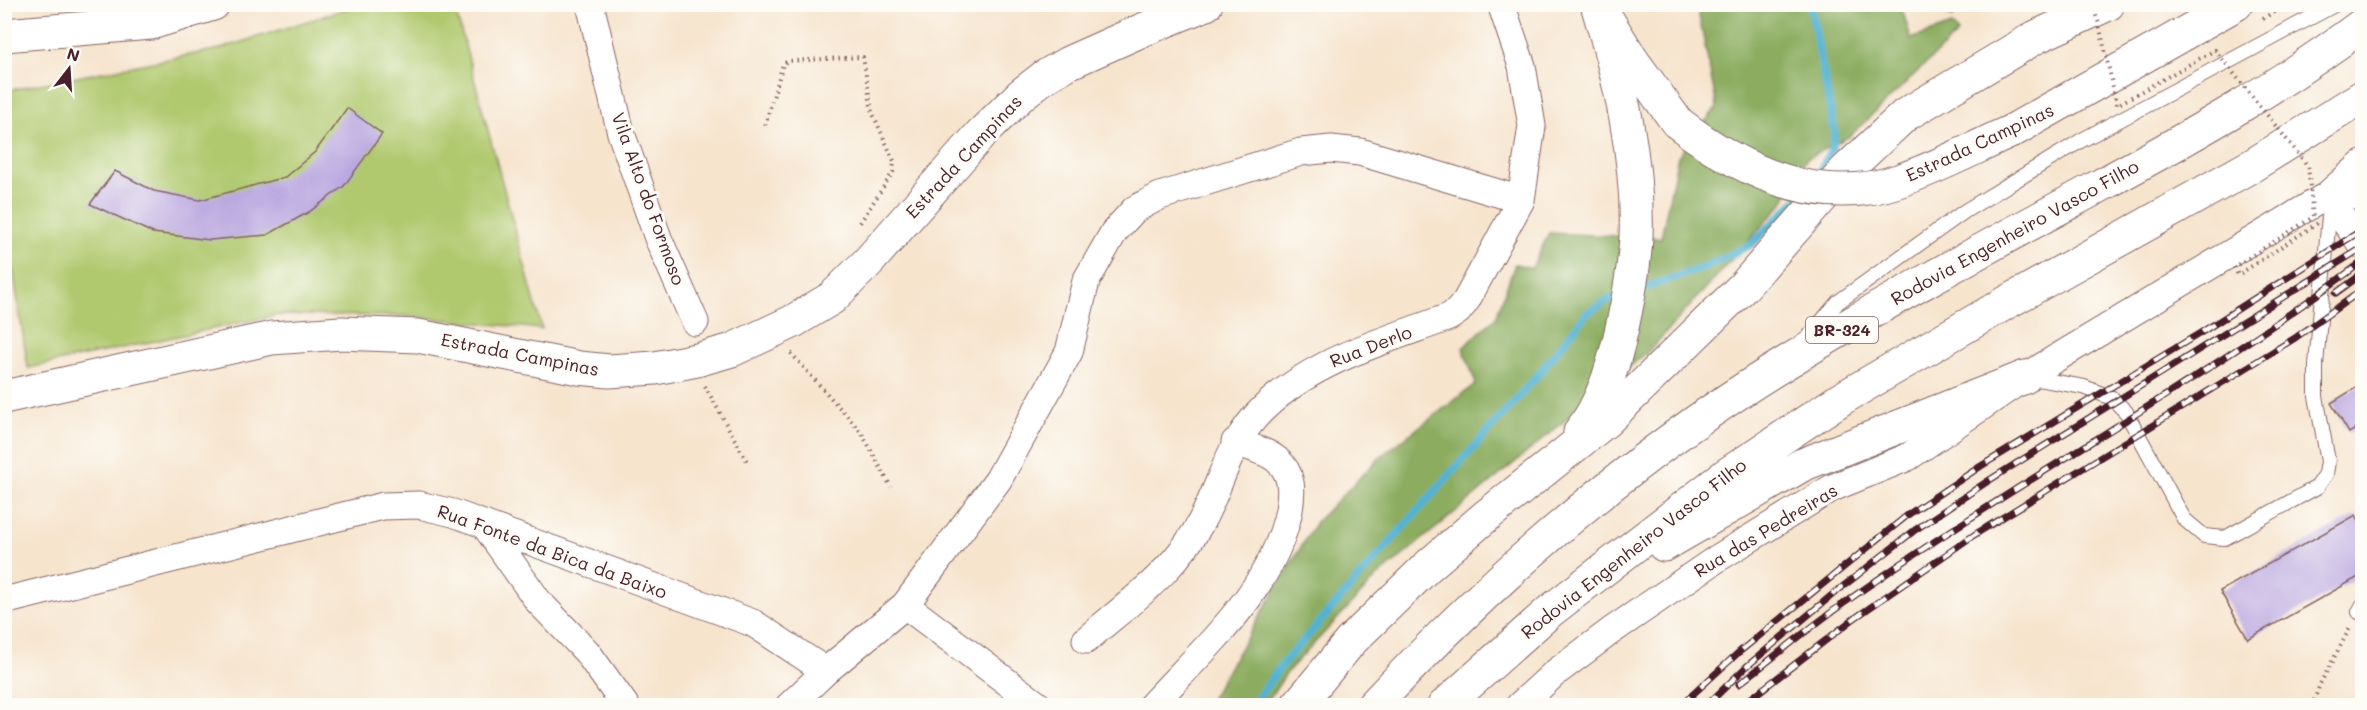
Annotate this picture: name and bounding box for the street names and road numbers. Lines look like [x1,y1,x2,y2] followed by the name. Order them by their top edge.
[900,89,1027,223] street label: Estrada Campinas
[1902,97,2057,187] street label: Estrada Campinas
[607,109,691,289] street label: Vila Alto do Formoso
[1886,154,2143,310] street label: Rodovia Engenheiro Vasco Filho
[1806,317,1878,343] road number: BR-324
[1326,319,1415,373] street label: Rua Derlo
[439,327,601,381] street label: Estrada Campinas
[1516,452,1751,644] street label: Rodovia Engenheiro Vasco Filho
[1689,478,1842,583] street label: Rua das Pedreiras
[434,498,671,604] street label: Rua Fonte da Bica da Baixo

